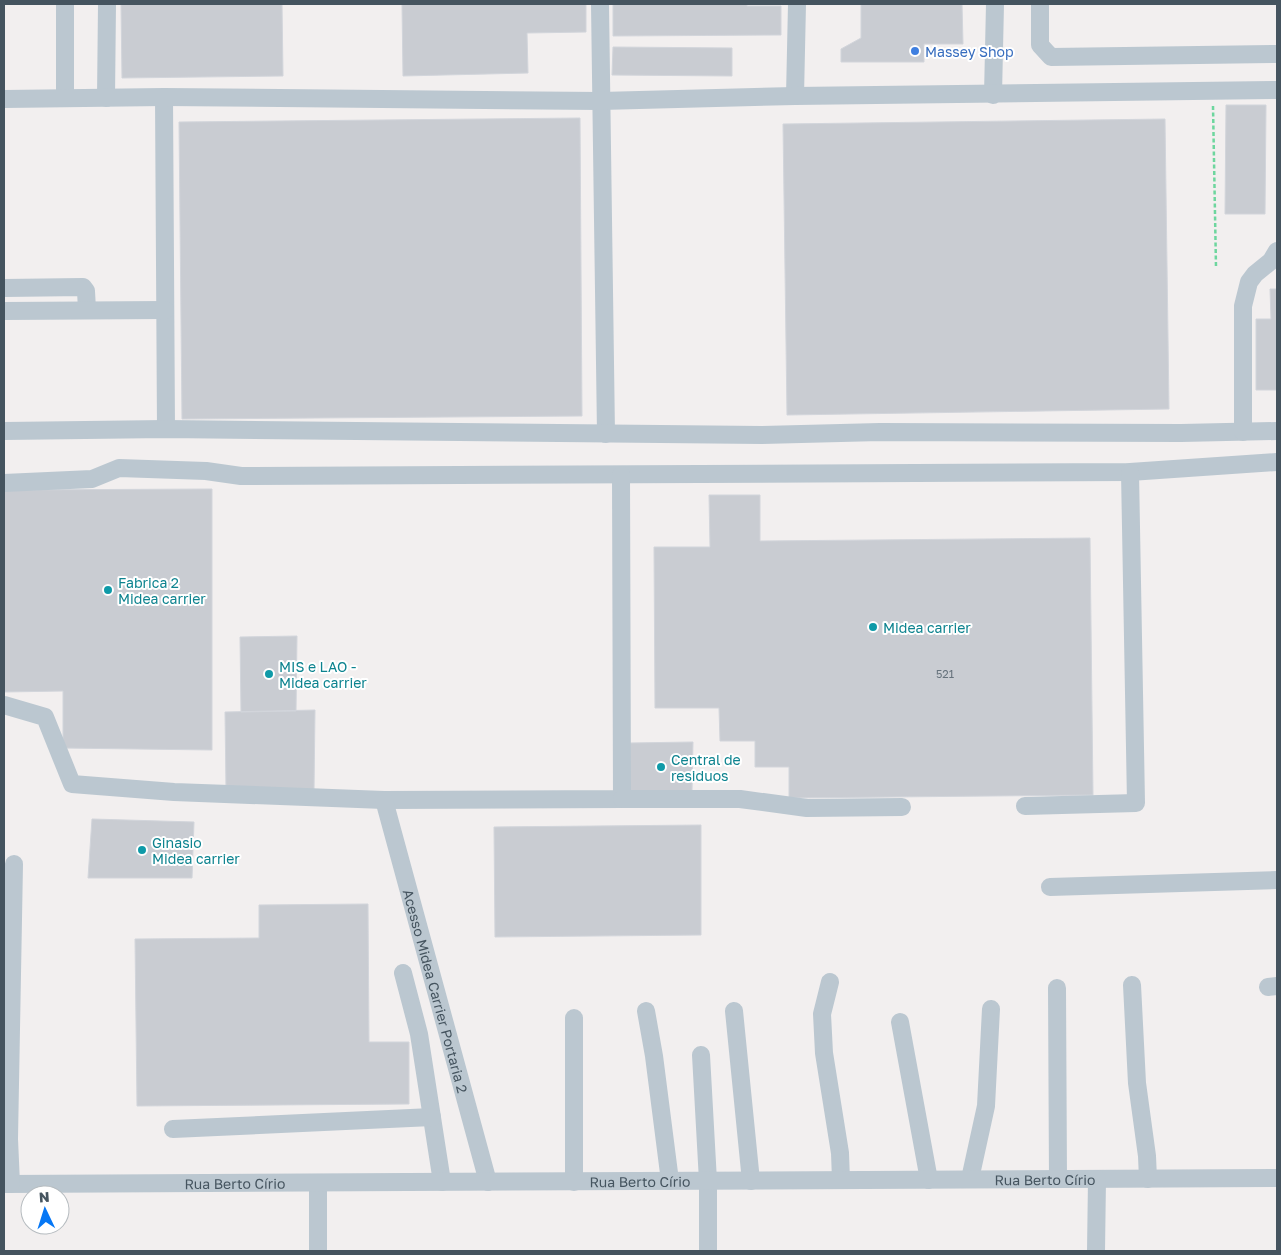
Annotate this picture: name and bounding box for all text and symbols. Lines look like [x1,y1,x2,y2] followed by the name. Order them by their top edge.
[925,43,1014,60] place label: Massey Shop
[909,45,921,57] marker: Massey Shop
[118,574,206,607] place label: Fabrica 2 Midea carrier
[102,584,114,596] marker: Fabrica 2 Midea carrier
[883,619,971,636] place label: Midea carrier
[867,621,879,633] marker: Midea carrier
[279,658,367,691] place label: MIS e LAO - Midea carrier
[936,667,954,680] house number: 521
[263,668,275,680] marker: MIS e LAO - Midea carrier
[671,751,741,784] place label: Central de residuos
[655,761,667,773] marker: Central de residuos
[152,834,240,867] place label: Ginasio Midea carrier
[136,844,148,856] marker: Ginasio Midea carrier
[400,887,472,1095] street label: Acesso Midea Carrier Portaria 2
[995,1170,1095,1188] street label: Rua Berto Círio
[590,1172,690,1190] street label: Rua Berto Círio
[185,1174,285,1192] street label: Rua Berto Círio
[20,1185,70,1235] north arrow
[38,1188,50,1205] text: N

